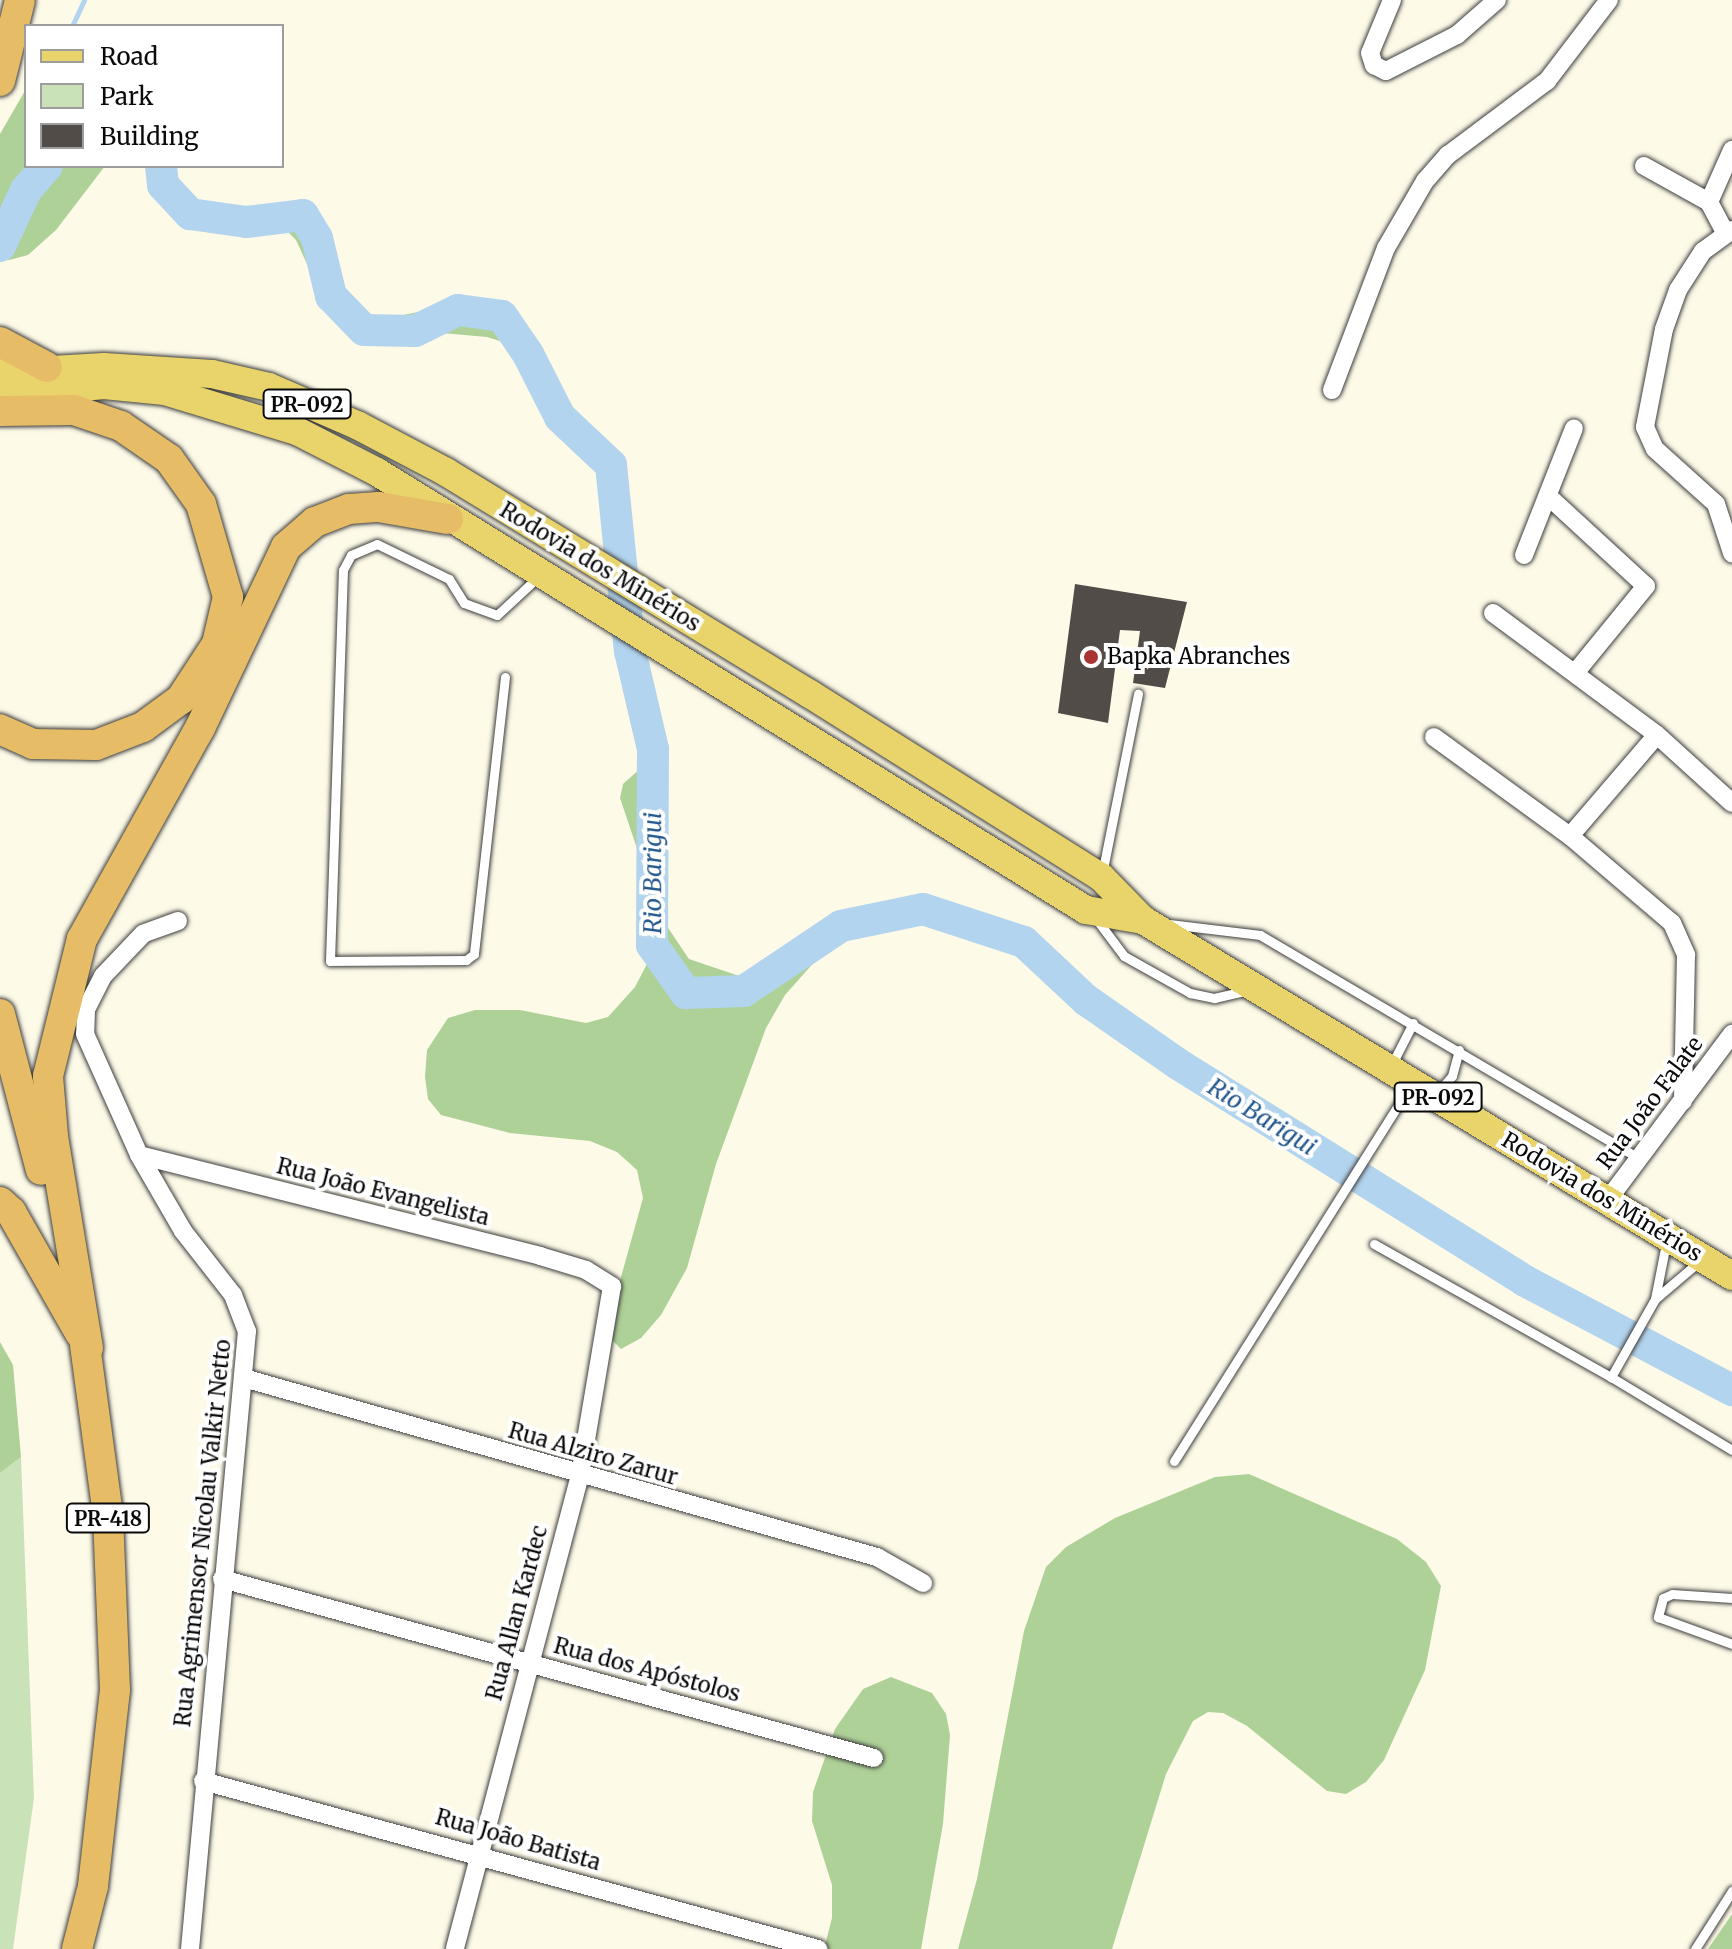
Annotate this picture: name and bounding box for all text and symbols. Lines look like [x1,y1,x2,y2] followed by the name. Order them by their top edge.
[24,24,284,168] legend
[100,41,158,72] text: Road
[100,81,153,112] text: Park
[100,121,199,152] text: Building
[261,388,353,420] road number: PR-092
[495,497,705,637] street label: Rodovia dos Minérios
[1107,644,1290,670] place label: Bapka Abranches
[1082,648,1100,666] marker: Bapka Abranches
[639,812,667,934] water label: Rio Barigui
[1592,1032,1708,1174] street label: Rua João Falate
[1203,1072,1321,1162] water label: Rio Barigui
[1392,1081,1484,1113] road number: PR-092
[1497,1127,1707,1267] street label: Rodovia dos Minérios
[274,1153,492,1231] street label: Rua João Evangelista
[170,1338,236,1728] street label: Rua Agrimensor Nicolau Valkir Netto
[505,1417,681,1491] street label: Rua Alziro Zarur
[64,1502,152,1534] road number: PR-418
[481,1523,553,1703] street label: Rua Allan Kardec
[551,1632,743,1708] street label: Rua dos Apóstolos
[432,1804,604,1876] street label: Rua João Batista

